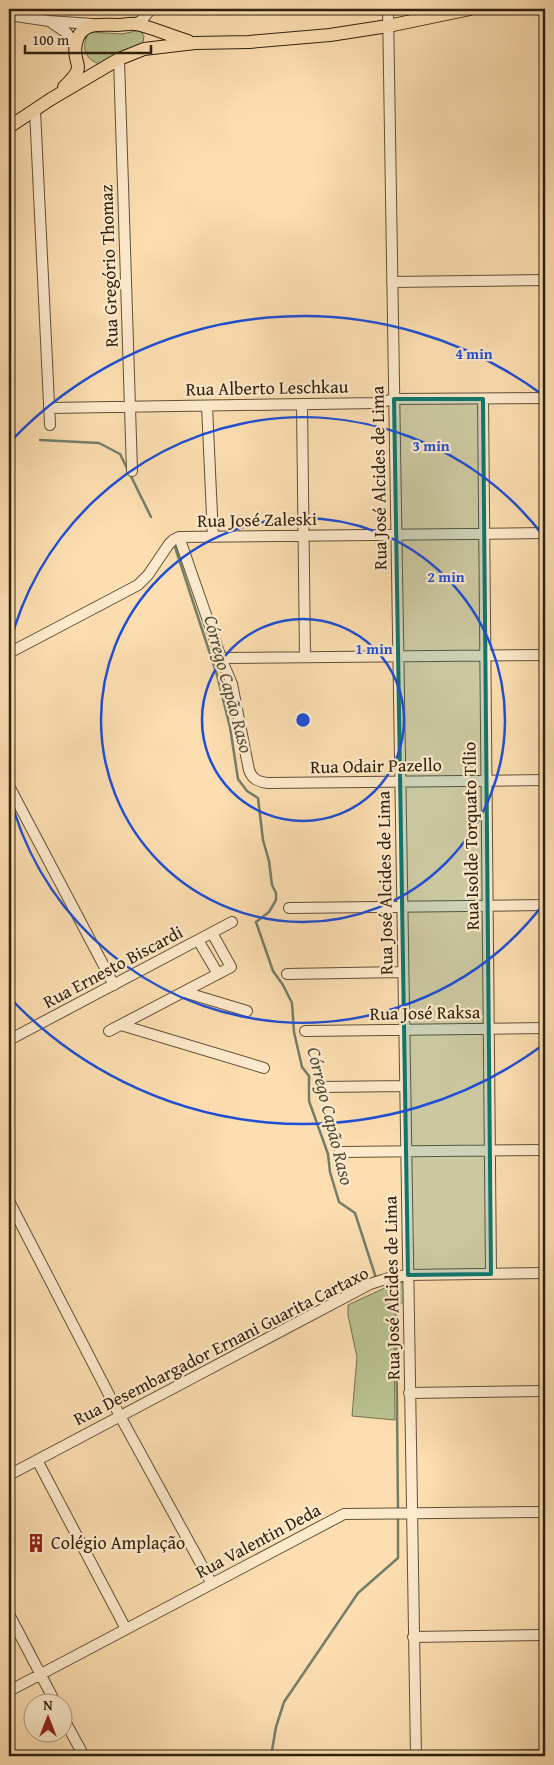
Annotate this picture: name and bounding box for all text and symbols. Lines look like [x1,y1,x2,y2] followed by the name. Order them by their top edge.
[25,22,151,54] scale bar
[32,29,70,50] text: 100 m
[92,184,125,348] street label: Rua Gregório Thomaz
[455,343,493,364] text: 4 min
[185,373,349,402] street label: Rua Alberto Leschkau
[363,385,394,570] street label: Rua José Alcides de Lima
[412,435,450,456] text: 3 min
[197,505,317,534] street label: Rua José Zaleski
[427,566,465,587] text: 2 min
[197,612,261,756] water label: Córrego Capão Raso
[355,638,393,659] text: 1 min
[294,711,312,729] centre of rings
[455,741,486,931] street label: Rua Isolde Torquato Tílio
[310,751,442,780] street label: Rua Odair Pazello
[369,790,400,975] street label: Rua José Alcides de Lima
[38,918,188,1015] street label: Rua Ernesto Biscardi
[369,998,481,1027] street label: Rua José Raksa
[300,1044,362,1188] water label: Córrego Capão Raso
[376,1195,407,1380] street label: Rua José Alcides de Lima
[68,1259,373,1432] street label: Rua Desembargador Ernani Guarita Cartaxo
[190,1496,326,1585] street label: Rua Valentin Deda
[51,1529,185,1556] place label: Colégio Amplação
[25,1532,47,1554] building icon: Colégio Amplação
[22,1692,72,1742] north arrow
[43,1695,53,1715] text: N

